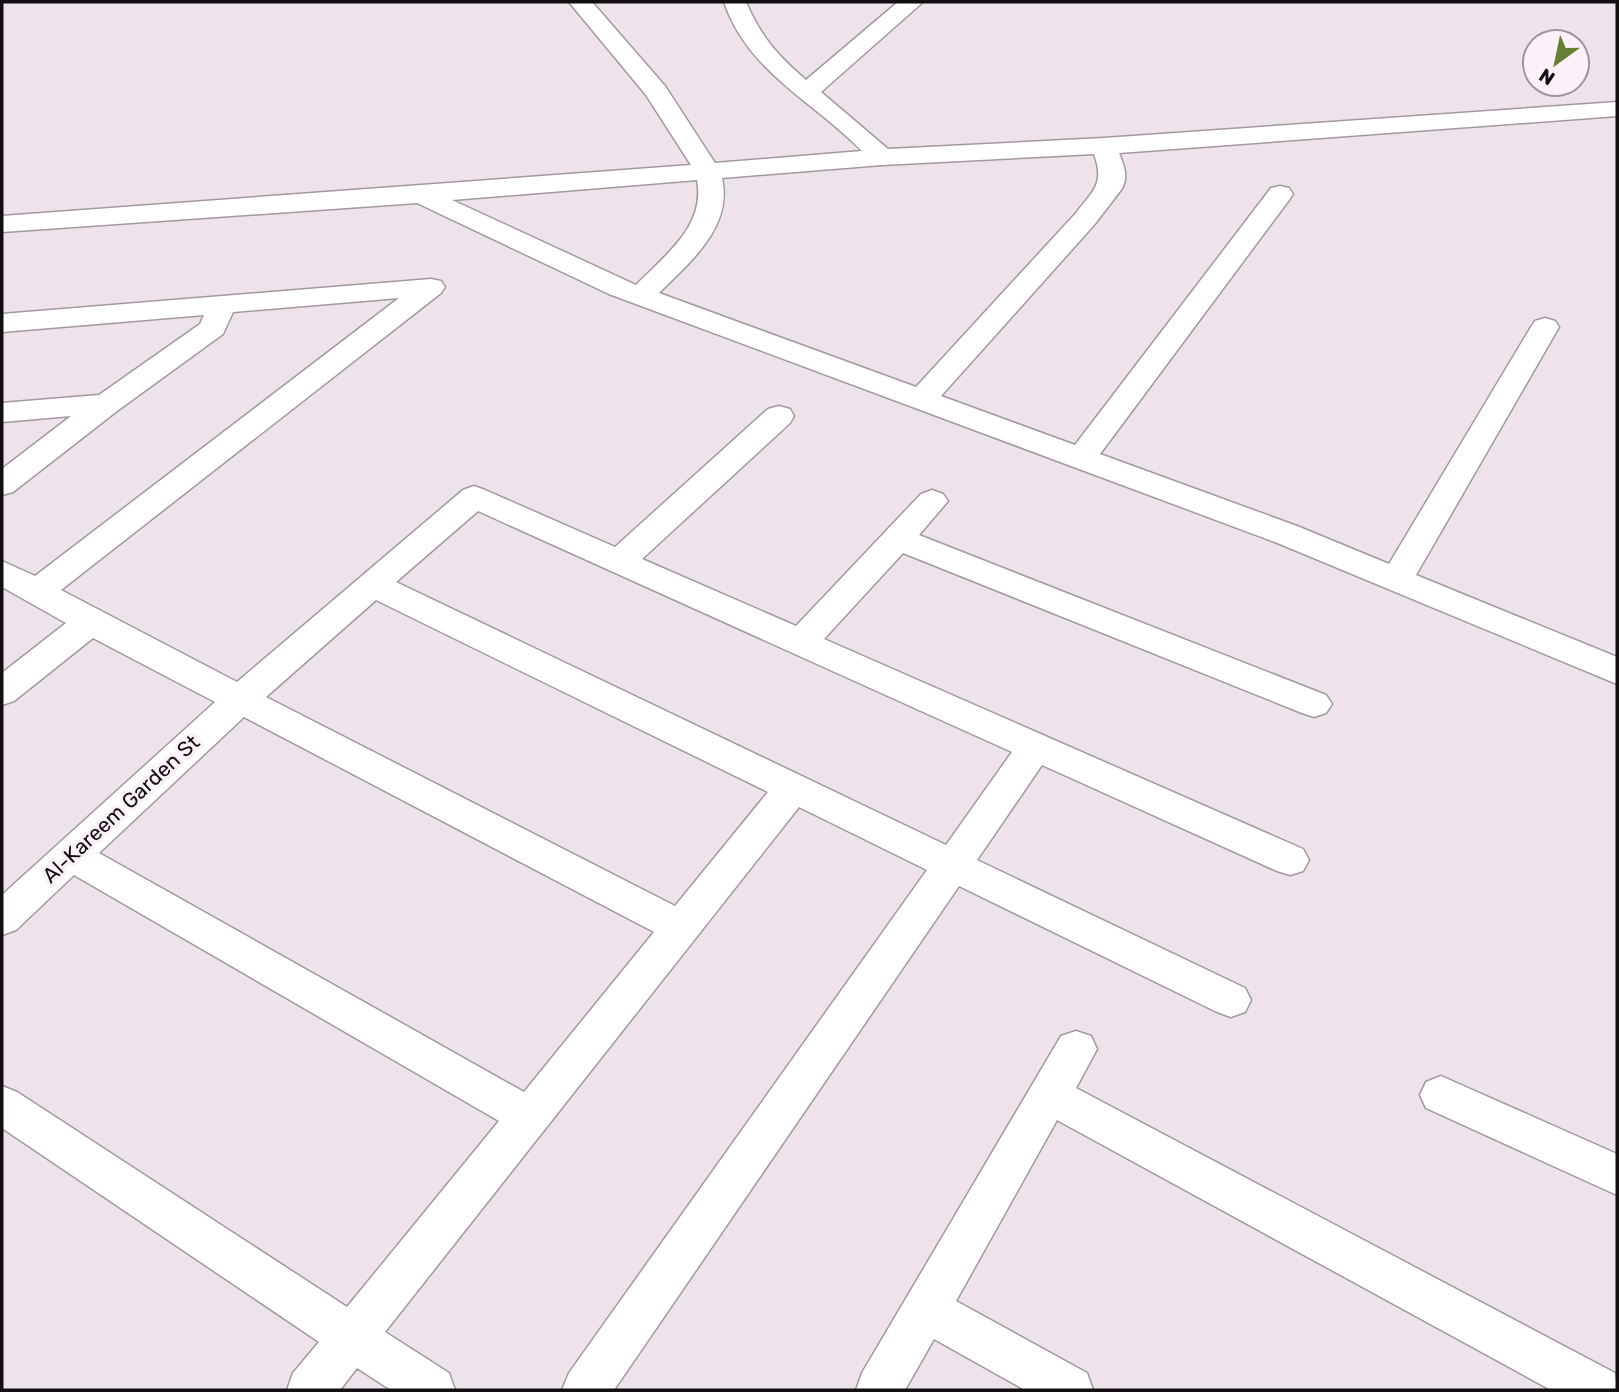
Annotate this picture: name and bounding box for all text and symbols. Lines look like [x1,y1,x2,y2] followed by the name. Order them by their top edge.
[1521,28,1591,98] north arrow
[1535,63,1559,90] text: N
[37,729,204,888] street label: Al-Kareem Garden St

